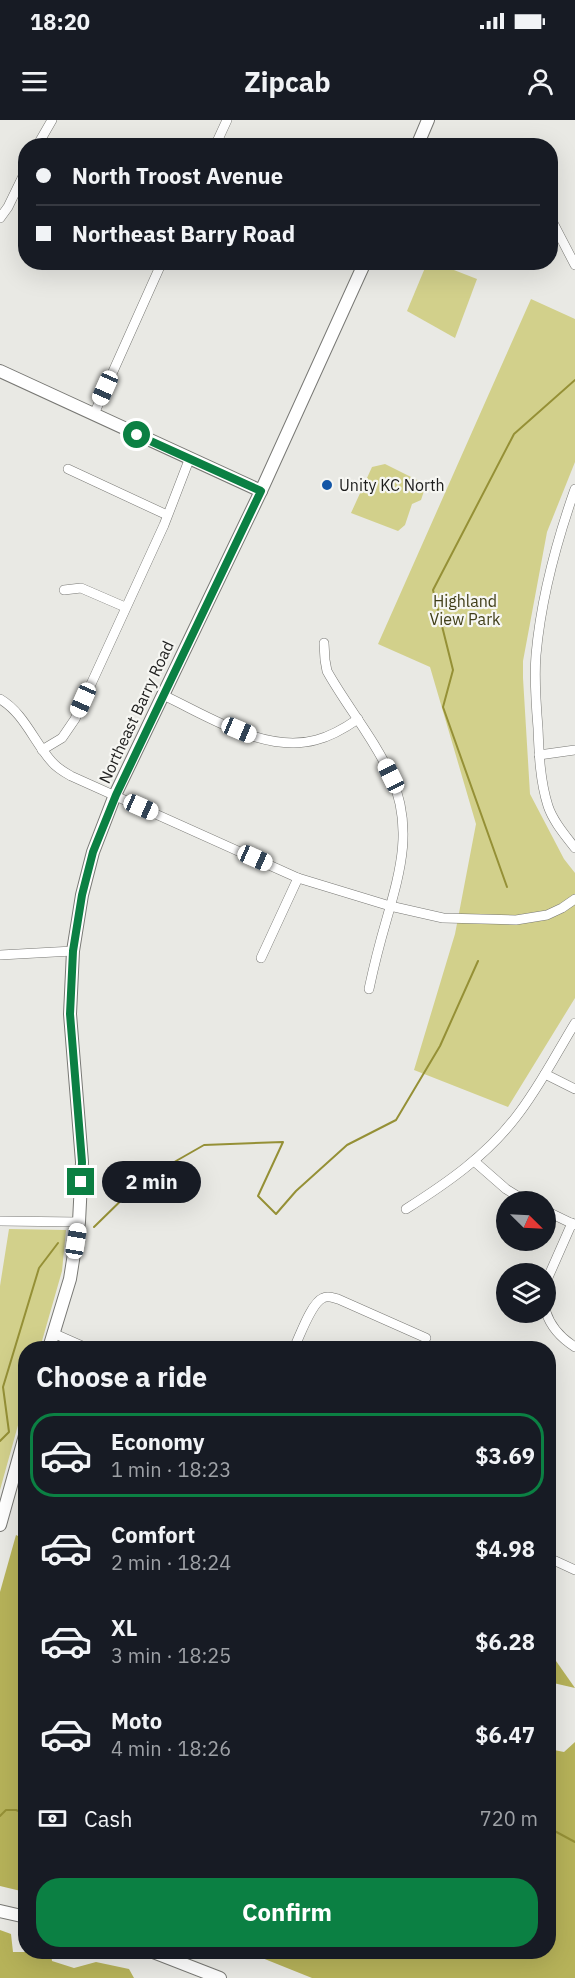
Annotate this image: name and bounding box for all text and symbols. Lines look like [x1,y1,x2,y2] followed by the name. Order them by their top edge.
[30,7,90,36] text: 18:20
[244,64,331,99] text: Zipcab
[18,65,51,98] icon: menu
[524,65,557,98] icon: person
[72,161,283,190] text: North Troost Avenue
[72,219,295,248] text: Northeast Barry Road
[89,368,121,408] car
[123,421,150,448] route start
[339,475,445,495] place label: Unity KC North
[320,478,334,492] marker: Unity KC North
[430,591,501,629] park label: Highland View Park
[94,638,178,786] street label: Northeast Barry Road
[67,680,99,720] car
[219,715,259,745] car
[375,756,407,796] car
[121,791,161,823] car
[235,842,275,874] car
[102,1161,201,1203] callout: 2 min
[67,1168,94,1195] route end
[125,1168,178,1195] text: 2 min
[496,1191,556,1251] north arrow
[496,1191,556,1323] map controls
[64,1222,88,1260] car
[496,1263,556,1323] button: layers
[36,1359,207,1394] text: Choose a ride
[111,1427,205,1456] text: Economy
[39,1428,93,1482] icon: car
[475,1441,535,1470] text: $3.69
[111,1456,231,1483] text: 1 min · 18:23
[111,1520,195,1549] text: Comfort
[39,1521,93,1575] icon: car
[475,1534,535,1563] text: $4.98
[111,1549,231,1576] text: 2 min · 18:24
[111,1613,137,1642] text: XL
[39,1614,93,1668] icon: car
[475,1627,535,1656] text: $6.28
[111,1642,231,1669] text: 3 min · 18:25
[111,1706,162,1735] text: Moto
[39,1707,93,1761] icon: car
[475,1720,535,1749] text: $6.47
[111,1735,231,1762] text: 4 min · 18:26
[36,1802,69,1835] icon: cash
[84,1804,133,1833] text: Cash
[480,1805,538,1832] text: 720 m
[36,1878,538,1947] button: Confirm

